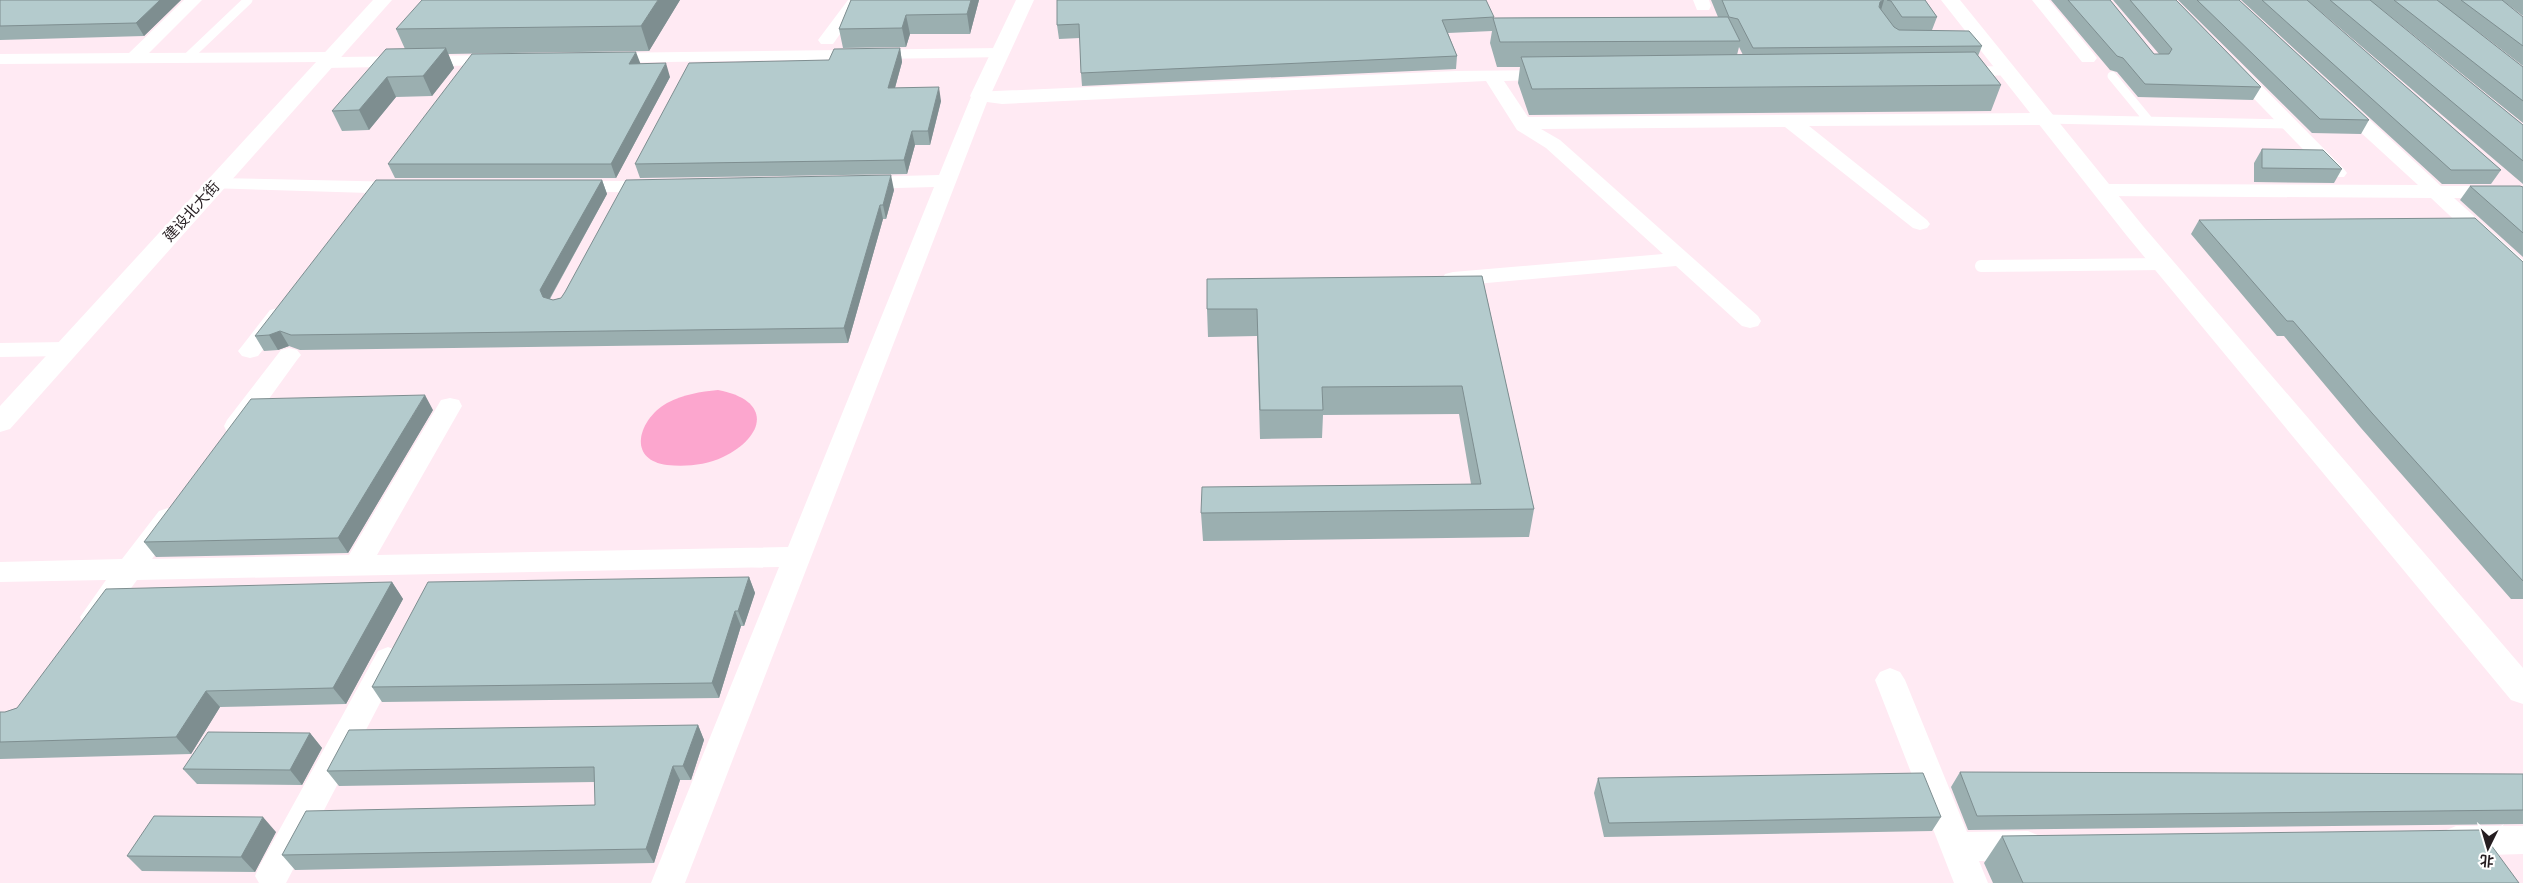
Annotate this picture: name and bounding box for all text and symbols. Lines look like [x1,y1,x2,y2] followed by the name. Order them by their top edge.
[160,177,222,245] street label: 建设北大街
[2463,823,2513,873] north arrow
[2479,852,2495,870] text: 北

